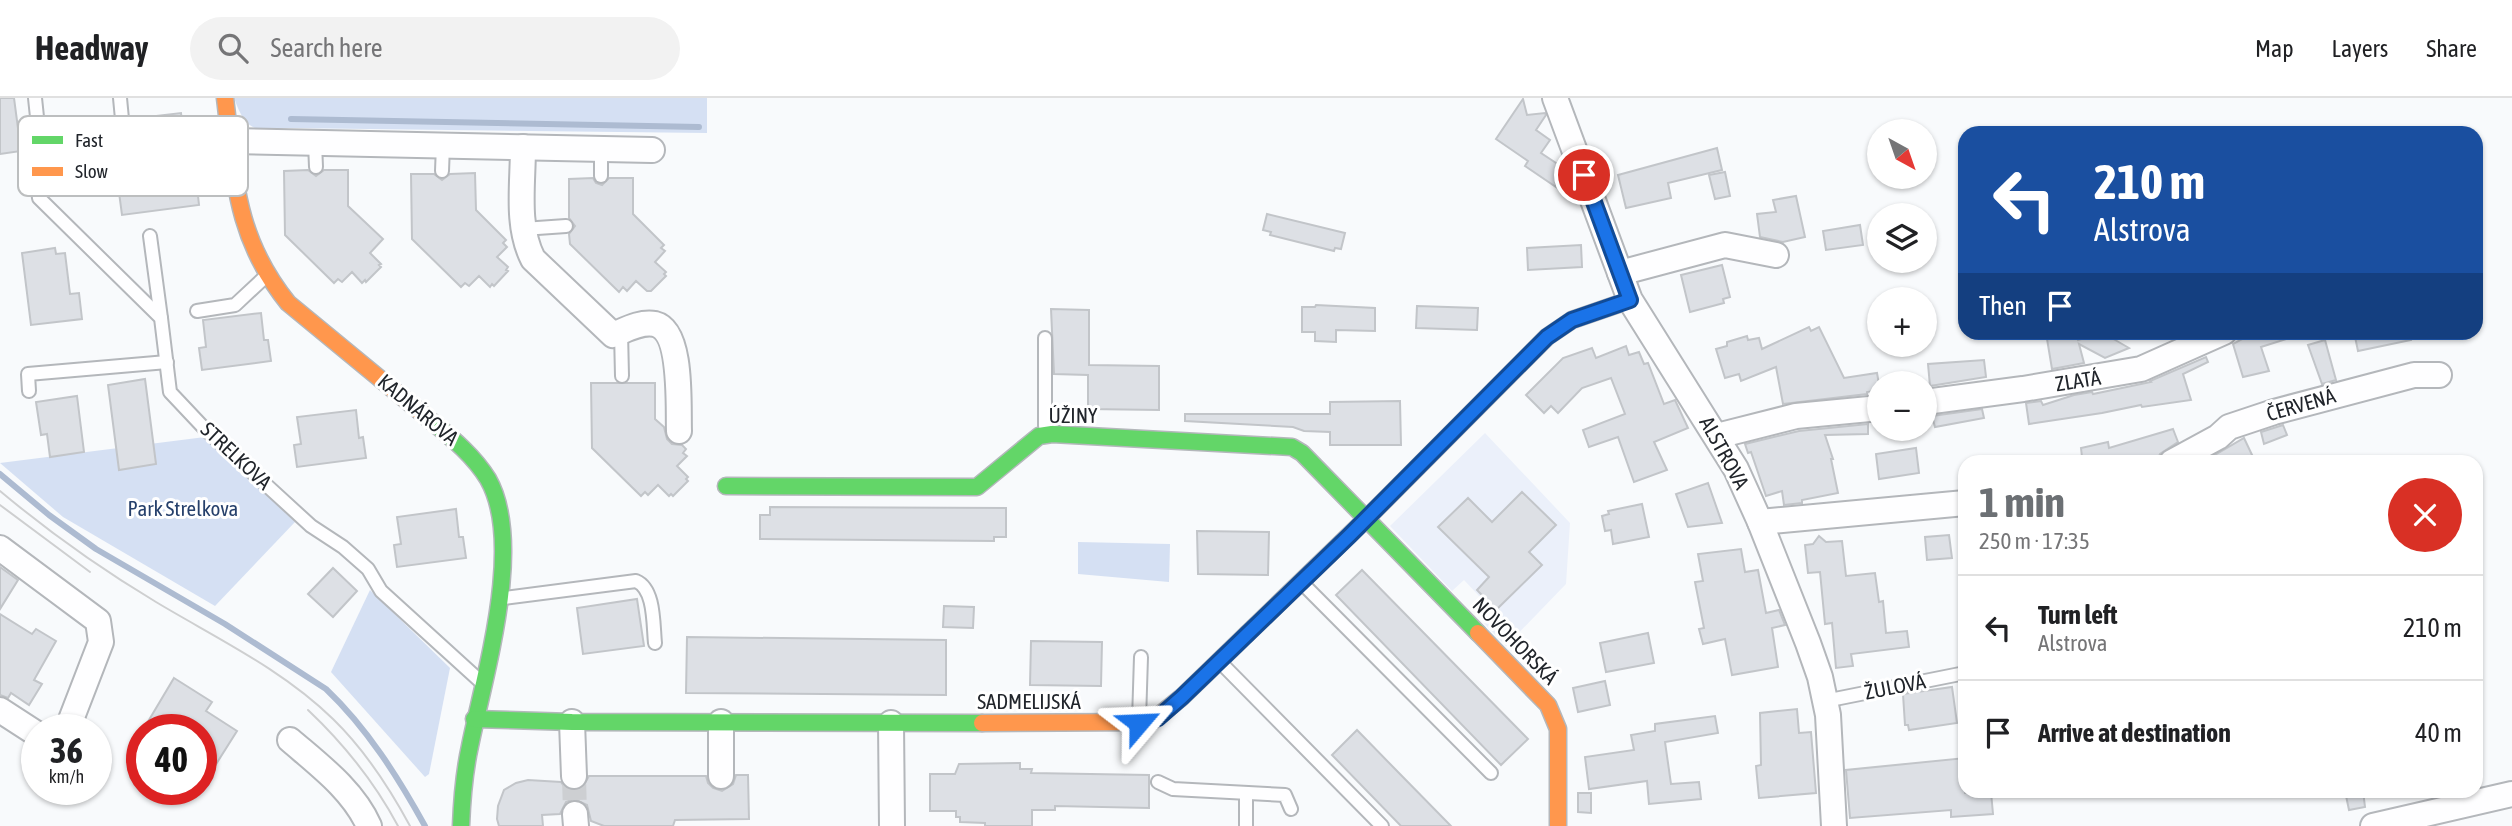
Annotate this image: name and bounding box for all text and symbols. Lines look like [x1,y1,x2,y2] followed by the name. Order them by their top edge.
[190,17,680,80] search box
[35,29,148,67] text: Headway
[214,29,252,67] icon: search
[270,33,383,63] text: Search here
[2255,35,2294,62] text: Map
[2332,35,2388,62] text: Layers
[2426,35,2477,62] text: Share
[18,116,248,196] legend
[1867,119,1937,189] north arrow
[1867,119,1937,441] map controls
[75,129,103,151] text: Fast
[1554,145,1614,205] pin
[2094,153,2205,209] text: 210 m
[1979,154,2070,245] icon: left
[1565,156,1603,194] icon: arrive
[75,160,109,182] text: Slow
[1867,203,1937,273] button: layers
[2094,211,2191,248] text: Alstrova
[1867,287,1937,357] button: +
[2041,287,2079,325] icon: arrive
[1979,291,2027,321] text: Then
[2053,364,2103,395] street label: ZLATÁ
[374,369,464,450] street label: KADNÁROVA
[1867,371,1937,441] button: −
[2263,383,2339,425] street label: ČERVENÁ
[1049,403,1098,427] street label: ÚŽINY
[1695,412,1755,493] street label: ALSTROVA
[197,417,277,494] street label: STRELKOVA
[1979,478,2065,526] text: 1 min
[2388,478,2462,552] button: close
[128,496,238,520] park label: Park Strelkova
[1979,528,2090,554] text: 250 m · 17:35
[1468,592,1563,689] street label: NOVOHORSKÁ
[2038,600,2118,630] text: Turn left
[1979,609,2017,647] icon: left
[2403,613,2462,643] text: 210 m
[2038,630,2107,656] text: Alstrova
[1862,668,1928,704] street label: ŽULOVÁ
[1102,686,1176,760] position arrow
[977,689,1081,713] street label: SADMELIJSKÁ
[126,714,217,805] speed limit sign: 40
[1979,714,2017,752] icon: arrive
[2038,718,2231,748] text: Arrive at destination
[2415,718,2462,748] text: 40 m
[50,730,83,770] text: 36
[49,766,84,787] text: km/h

